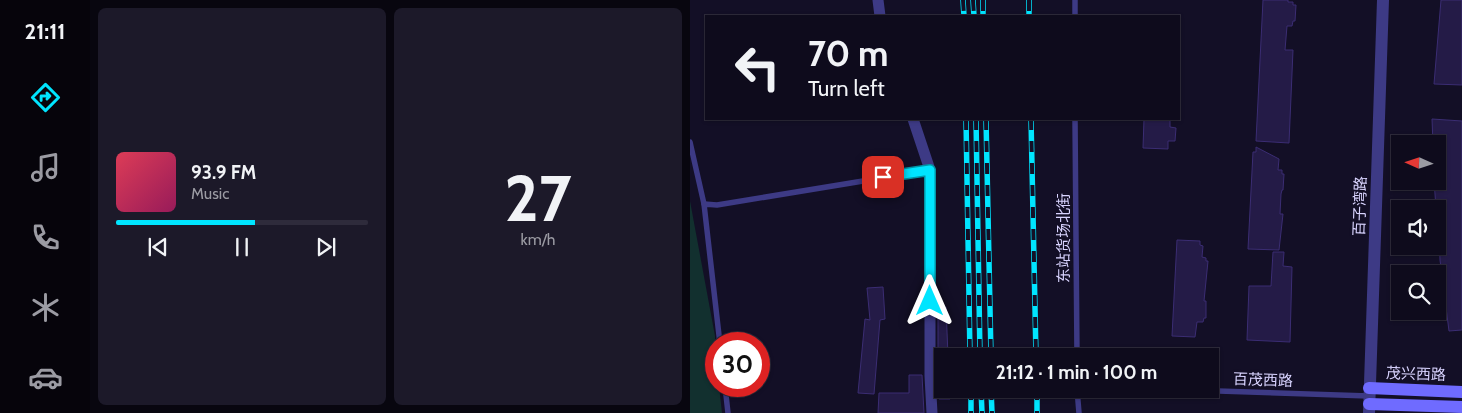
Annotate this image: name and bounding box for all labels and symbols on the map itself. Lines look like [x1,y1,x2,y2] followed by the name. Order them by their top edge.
[1391,135,1446,190] north arrow
[862,156,904,198] pin
[1350,176,1370,236] street label: 百子湾路
[1055,193,1073,283] street label: 东站货场北街
[903,274,955,326] position arrow
[705,332,770,397] speed limit sign: 30
[1386,364,1446,384] street label: 茂兴西路
[1233,370,1293,390] street label: 百茂西路

